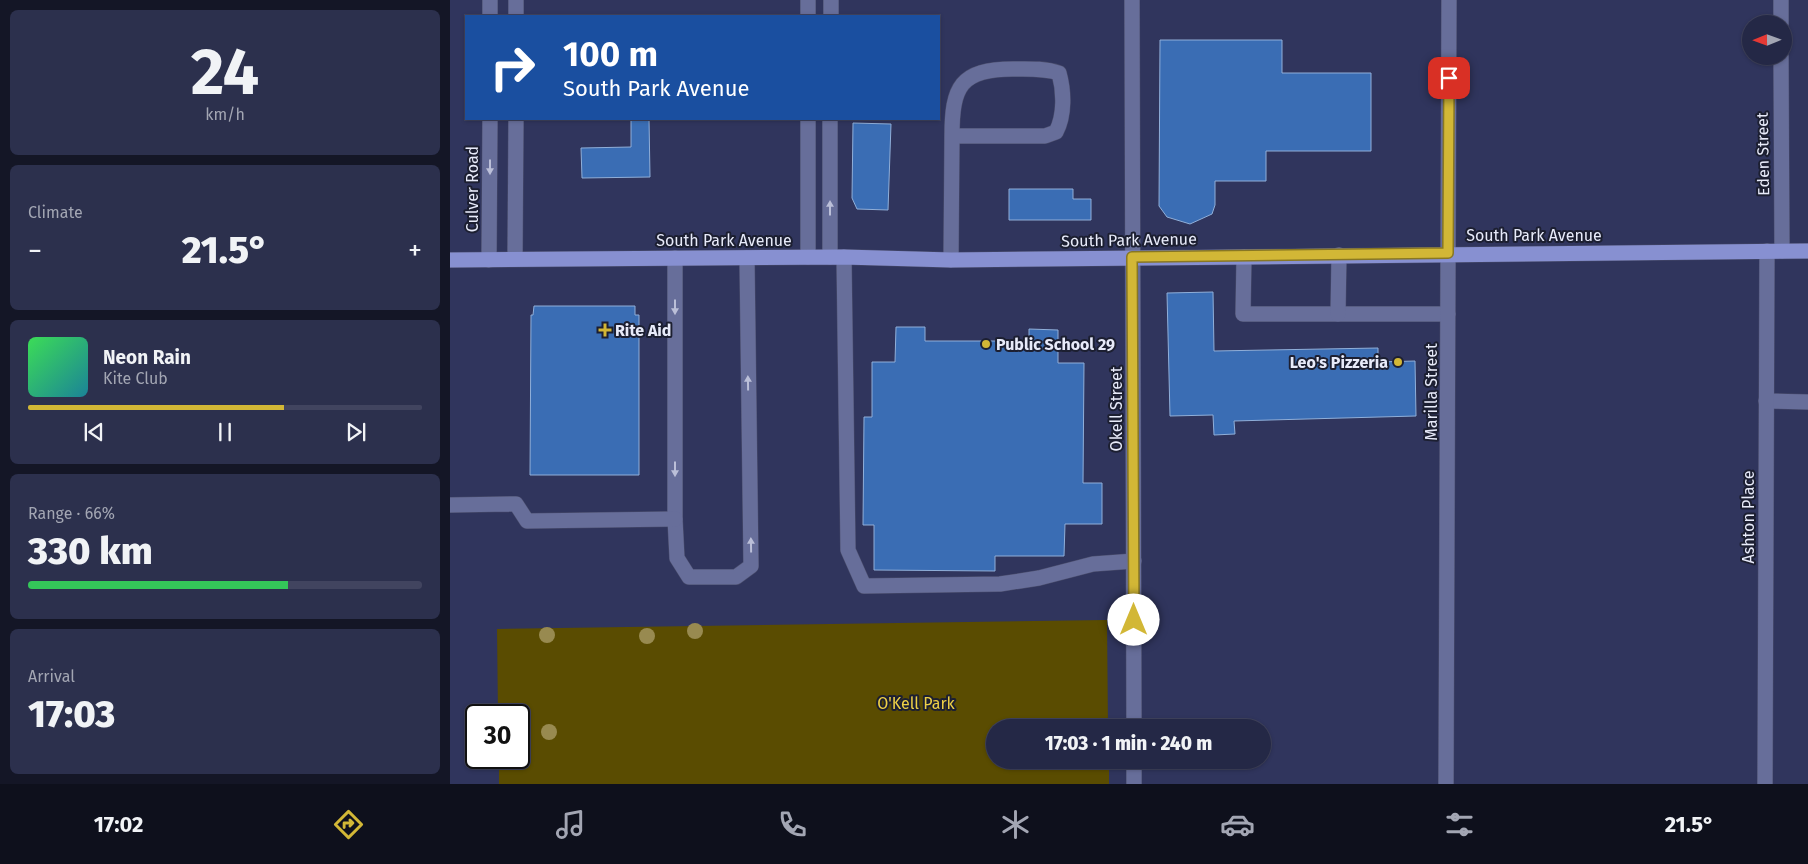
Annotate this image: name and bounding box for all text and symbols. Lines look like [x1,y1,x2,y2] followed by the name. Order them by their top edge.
[1742,15,1792,65] north arrow
[1742,15,1792,65] map controls
[191,33,259,111] text: 24
[563,33,658,75] text: 100 m
[480,35,545,100] icon: right
[1428,57,1470,99] pin
[1435,64,1463,92] icon: arrive
[563,75,749,102] text: South Park Avenue
[205,105,245,124] text: km/h
[1753,112,1773,196] street label: Eden Street
[463,146,482,232] street label: Culver Road
[485,160,493,176] one-way arrow
[826,200,834,216] one-way arrow
[28,203,83,222] text: Climate
[1466,226,1602,245] street label: South Park Avenue
[182,227,268,273] text: 21.5°
[1061,229,1197,251] street label: South Park Avenue
[656,231,792,250] street label: South Park Avenue
[28,234,42,267] text: −
[408,234,422,267] text: +
[671,299,679,315] one-way arrow
[615,321,671,340] place label: Rite Aid
[599,324,611,336] marker: Rite Aid
[996,335,1115,354] place label: Public School 29
[980,338,992,350] marker: Public School 29
[1422,343,1441,441] street label: Marilla Street
[103,346,191,369] text: Neon Rain
[1290,353,1388,372] place label: Leo's Pizzeria
[1392,356,1404,368] marker: Leo's Pizzeria
[1107,366,1126,451] street label: Okell Street
[103,369,168,388] text: Kite Club
[744,374,752,390] one-way arrow
[80,418,108,446] icon: previous
[211,418,239,446] icon: pause
[342,418,370,446] icon: next
[671,461,679,477] one-way arrow
[1739,470,1758,564] street label: Ashton Place
[28,504,115,523] text: Range · 66%
[28,528,153,574] text: 330 km
[746,537,754,553] one-way arrow
[1107,593,1159,645] position arrow
[28,667,75,686] text: Arrival
[28,691,115,737] text: 17:03
[877,694,956,713] park label: O'Kell Park
[465,704,530,769] speed limit sign: 30
[1045,732,1212,755] text: 17:03 · 1 min · 240 m
[331,807,366,842] icon: directions
[553,807,588,842] icon: music
[775,807,810,842] icon: phone
[998,807,1033,842] icon: climate
[1220,807,1255,842] icon: car
[1442,807,1477,842] icon: filters
[94,811,143,838] text: 17:02
[1665,811,1714,838] text: 21.5°

